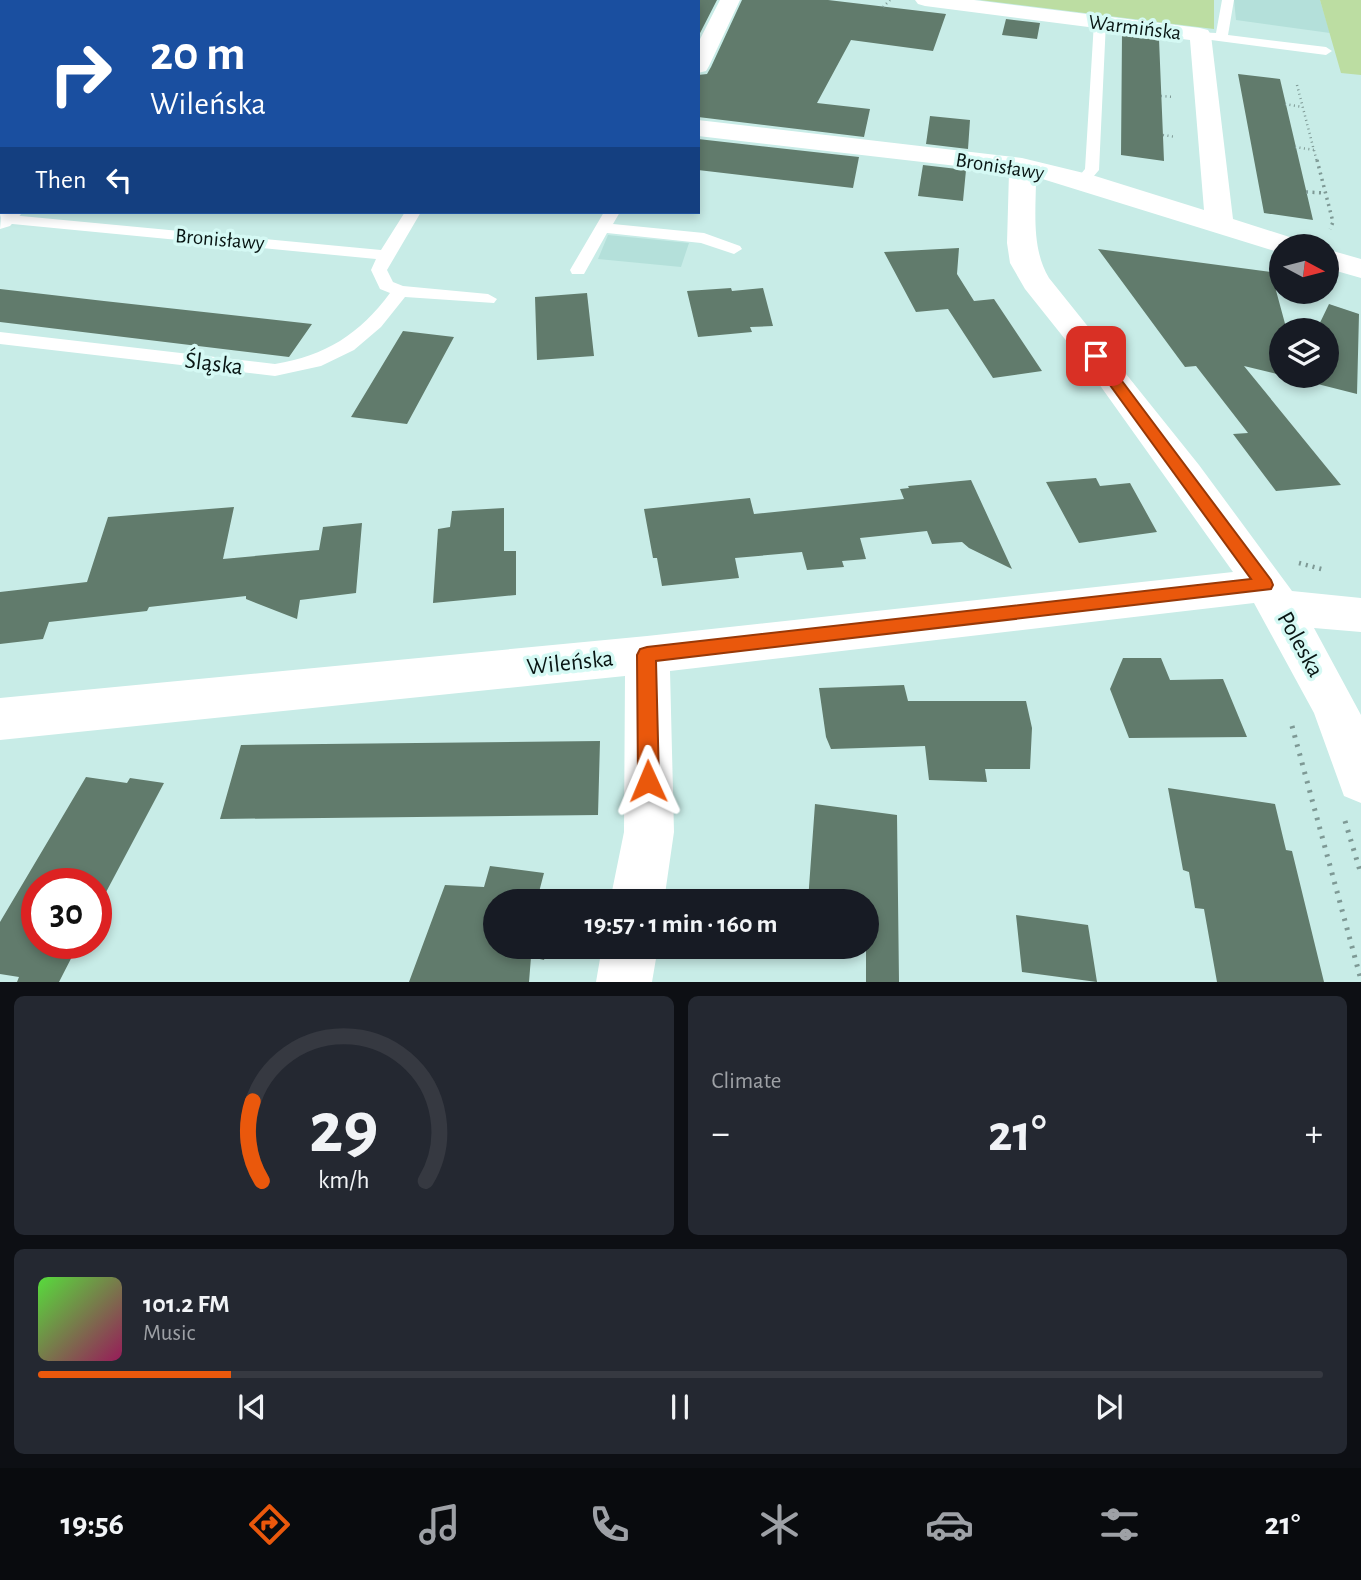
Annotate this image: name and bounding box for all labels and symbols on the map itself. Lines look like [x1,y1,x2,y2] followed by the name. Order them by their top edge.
[1087,11,1183,44] street label: Warmińska
[954,149,1046,184] street label: Bronisławy
[174,225,266,254] street label: Bronisławy
[1269,234,1339,304] north arrow
[1066,326,1126,386] pin
[183,347,245,379] street label: Śląska
[1272,608,1328,681] street label: Poleska
[526,647,615,679] street label: Wileńska
[611,744,685,818] position arrow
[21,868,112,959] speed limit sign: 30

